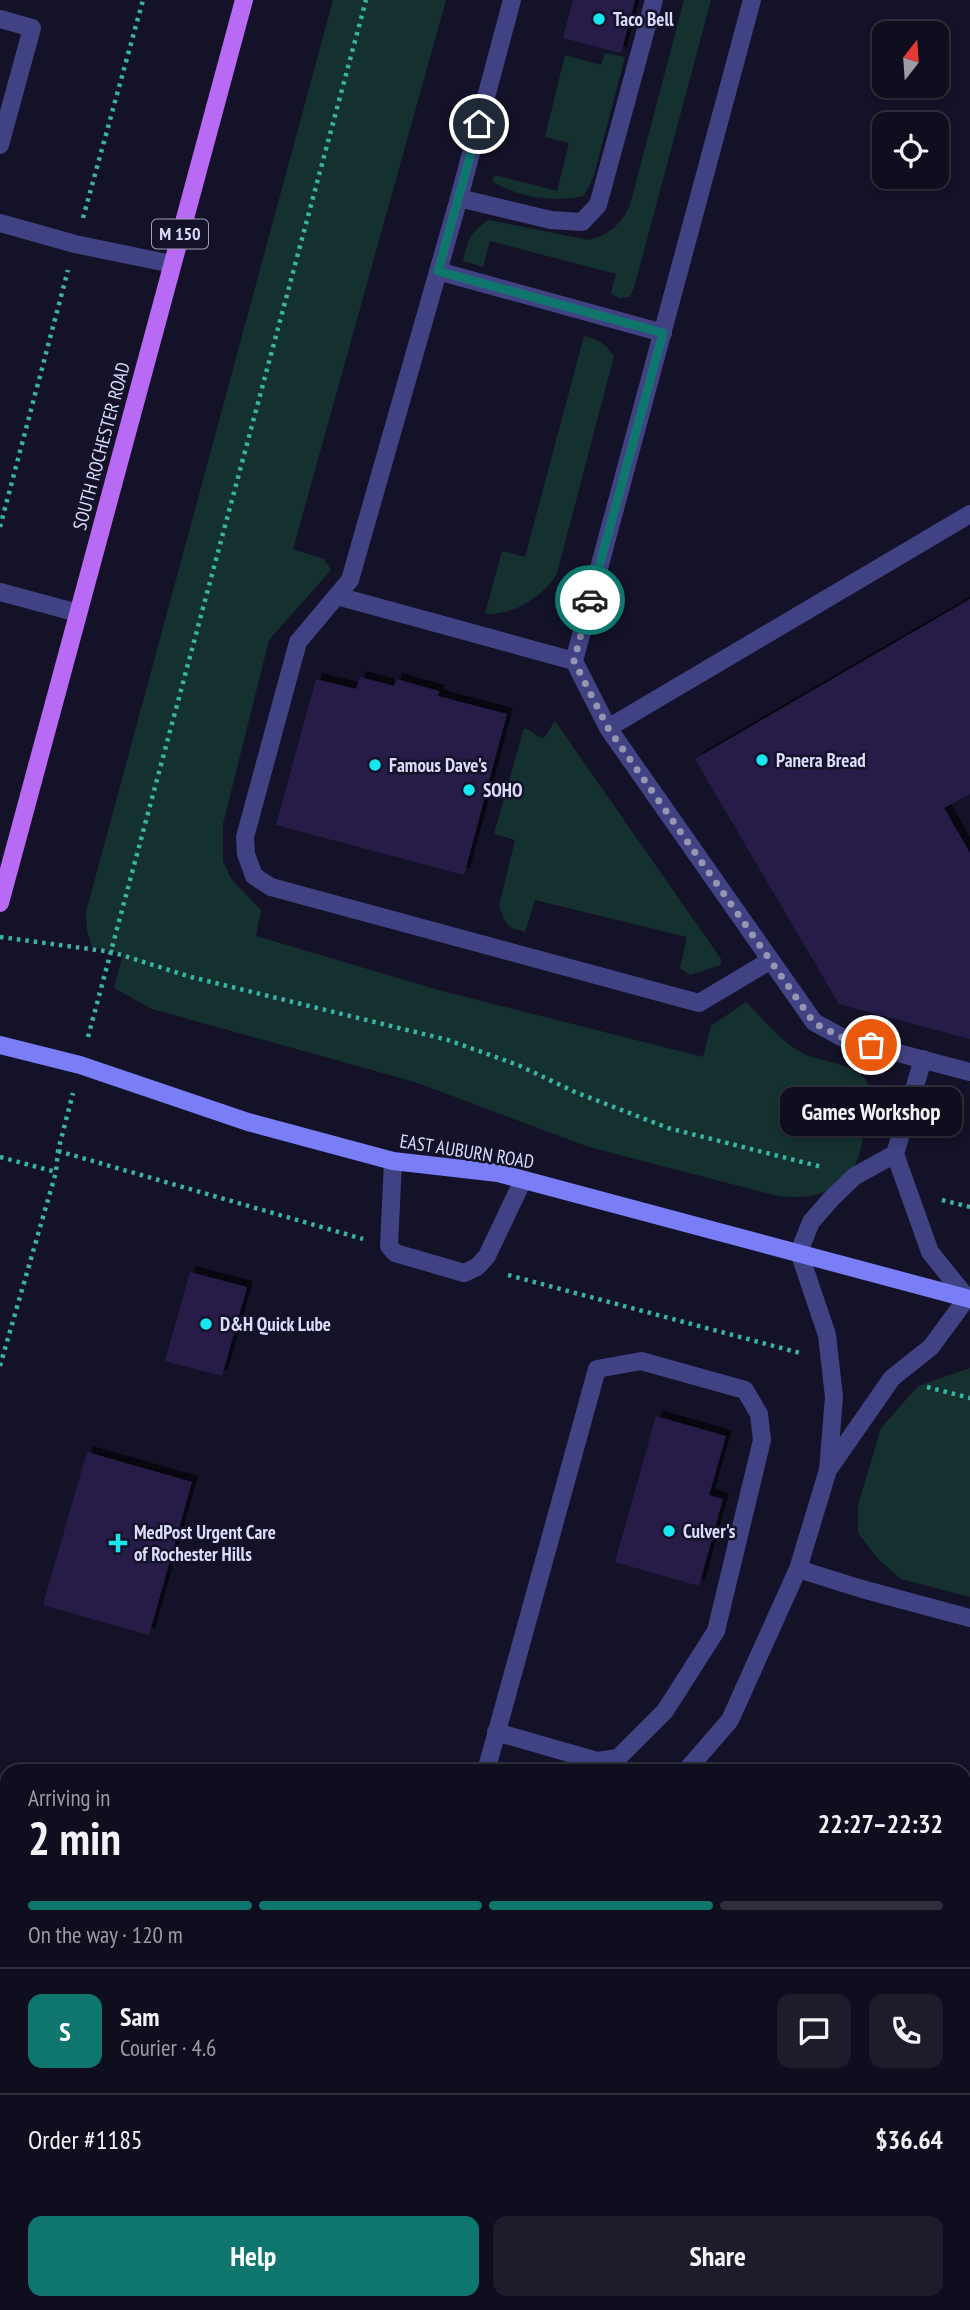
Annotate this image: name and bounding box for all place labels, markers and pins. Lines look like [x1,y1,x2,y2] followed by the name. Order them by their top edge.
[613,7,674,31] place label: Taco Bell
[591,11,607,27] marker: Taco Bell
[449,94,509,154] pin
[776,748,866,772] place label: Panera Bread
[754,752,770,768] marker: Panera Bread
[389,753,488,777] place label: Famous Dave's
[367,757,383,773] marker: Famous Dave's
[483,778,522,802] place label: SOHO
[461,782,477,798] marker: SOHO
[841,1015,901,1075] pin
[780,1087,962,1136] callout: Games Workshop
[220,1312,331,1336] place label: D&H Quick Lube
[198,1316,214,1332] marker: D&H Quick Lube
[683,1519,736,1543] place label: Culver's
[134,1520,276,1566] place label: MedPost Urgent Care of Rochester Hills
[661,1523,677,1539] marker: Culver's
[108,1533,128,1553] marker: MedPost Urgent Care of Rochester Hills

